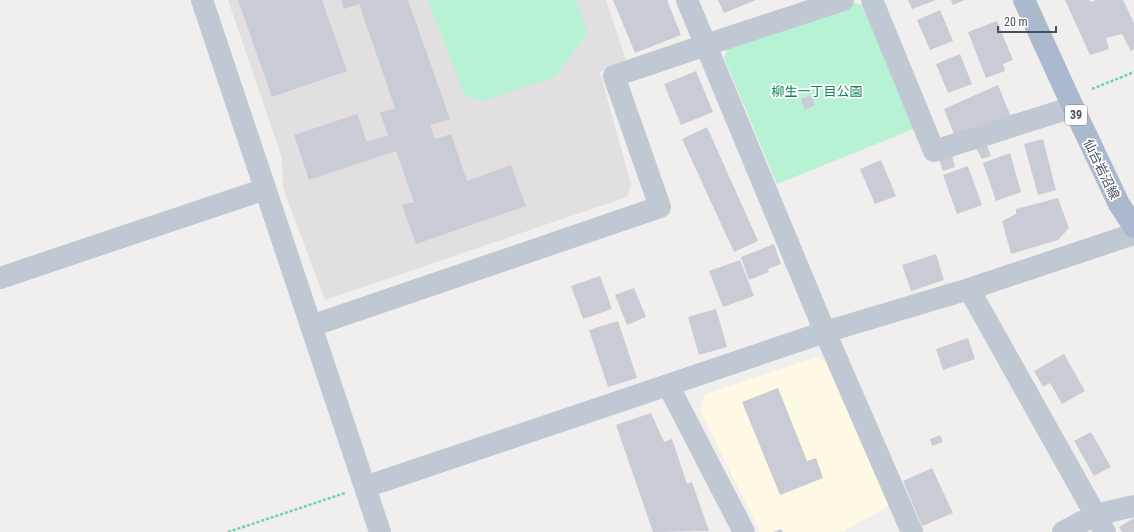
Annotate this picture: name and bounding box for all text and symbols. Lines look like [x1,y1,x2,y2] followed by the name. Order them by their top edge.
[998,8,1056,34] scale bar
[1004,15,1028,29] text: 20 m
[771,84,863,99] park label: 柳生一丁目公園
[1065,105,1087,125] road number: 39
[1081,137,1123,202] street label: 仙台岩沼線

